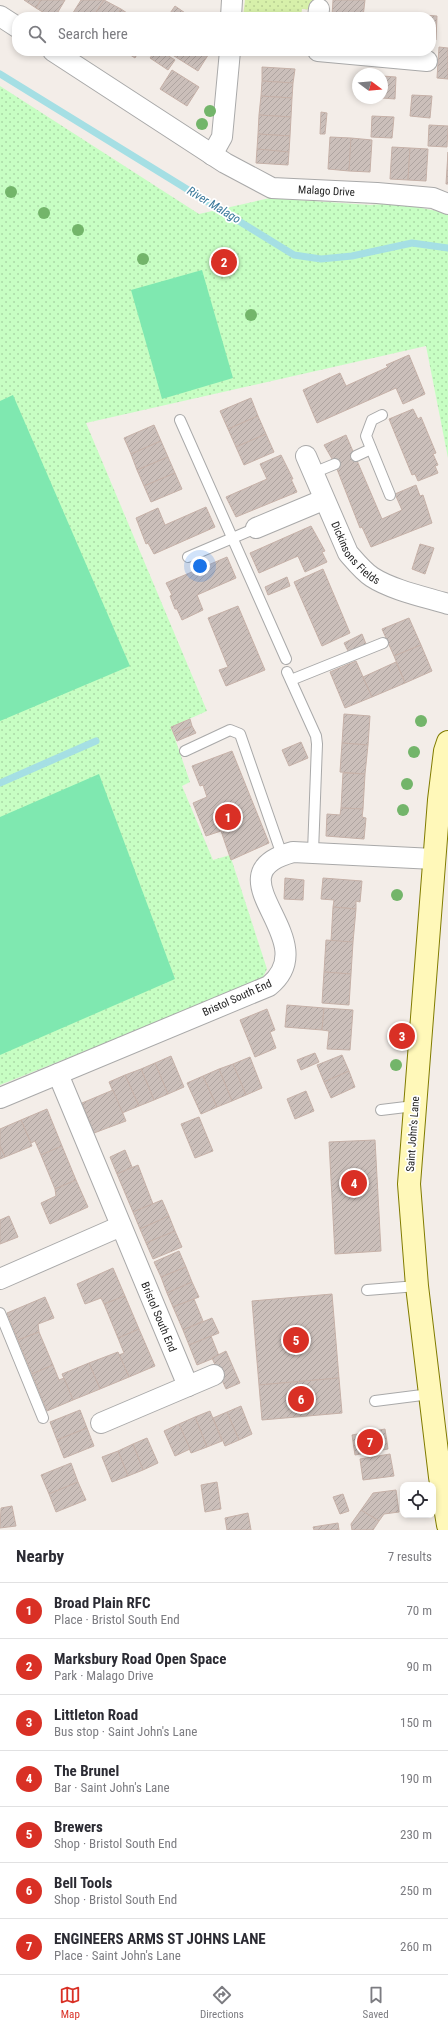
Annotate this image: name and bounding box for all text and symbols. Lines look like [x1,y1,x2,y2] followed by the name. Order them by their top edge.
[12,12,436,56] search box
[26,23,48,45] icon: search
[58,25,128,43] text: Search here
[352,68,388,104] north arrow
[298,183,355,198] street label: Malago Drive
[185,184,243,226] water label: River Malago
[211,247,237,277] pin: 2
[329,519,382,587] street label: Dickinsons Fields
[190,556,210,576] your location
[215,802,241,832] pin: 1
[200,977,274,1019] street label: Bristol South End
[389,1021,415,1051] pin: 3
[404,1096,422,1172] street label: Saint John's Lane
[341,1168,367,1198] pin: 4
[139,1280,180,1354] street label: Bristol South End
[283,1325,309,1355] pin: 5
[288,1384,314,1414] pin: 6
[357,1427,383,1457] pin: 7
[400,1482,436,1518] map controls
[400,1482,436,1518] button: locate
[16,1546,64,1566] text: Nearby
[388,1549,432,1564] text: 7 results
[54,1594,151,1612] text: Broad Plain RFC
[26,1603,32,1618] text: 1
[406,1603,432,1618] text: 70 m
[54,1612,180,1627] text: Place · Bristol South End
[54,1650,226,1668] text: Marksbury Road Open Space
[26,1659,32,1674] text: 2
[406,1659,432,1674] text: 90 m
[54,1668,153,1683] text: Park · Malago Drive
[54,1706,138,1724] text: Littleton Road
[26,1715,32,1730] text: 3
[400,1715,432,1730] text: 150 m
[54,1724,197,1739] text: Bus stop · Saint John's Lane
[54,1762,119,1780] text: The Brunel
[26,1771,32,1786] text: 4
[400,1771,432,1786] text: 190 m
[54,1780,170,1795] text: Bar · Saint John's Lane
[54,1818,103,1836] text: Brewers
[26,1827,32,1842] text: 5
[400,1827,432,1842] text: 230 m
[54,1836,177,1851] text: Shop · Bristol South End
[54,1874,112,1892] text: Bell Tools
[26,1883,32,1898] text: 6
[400,1883,432,1898] text: 250 m
[54,1892,177,1907] text: Shop · Bristol South End
[54,1930,266,1948] text: ENGINEERS ARMS ST JOHNS LANE
[26,1939,32,1954] text: 7
[400,1939,432,1954] text: 260 m
[54,1948,181,1963] text: Place · Saint John's Lane
[59,1984,81,2021] tab: Map
[200,1984,244,2021] tab: Directions
[363,1984,389,2021] tab: Saved

